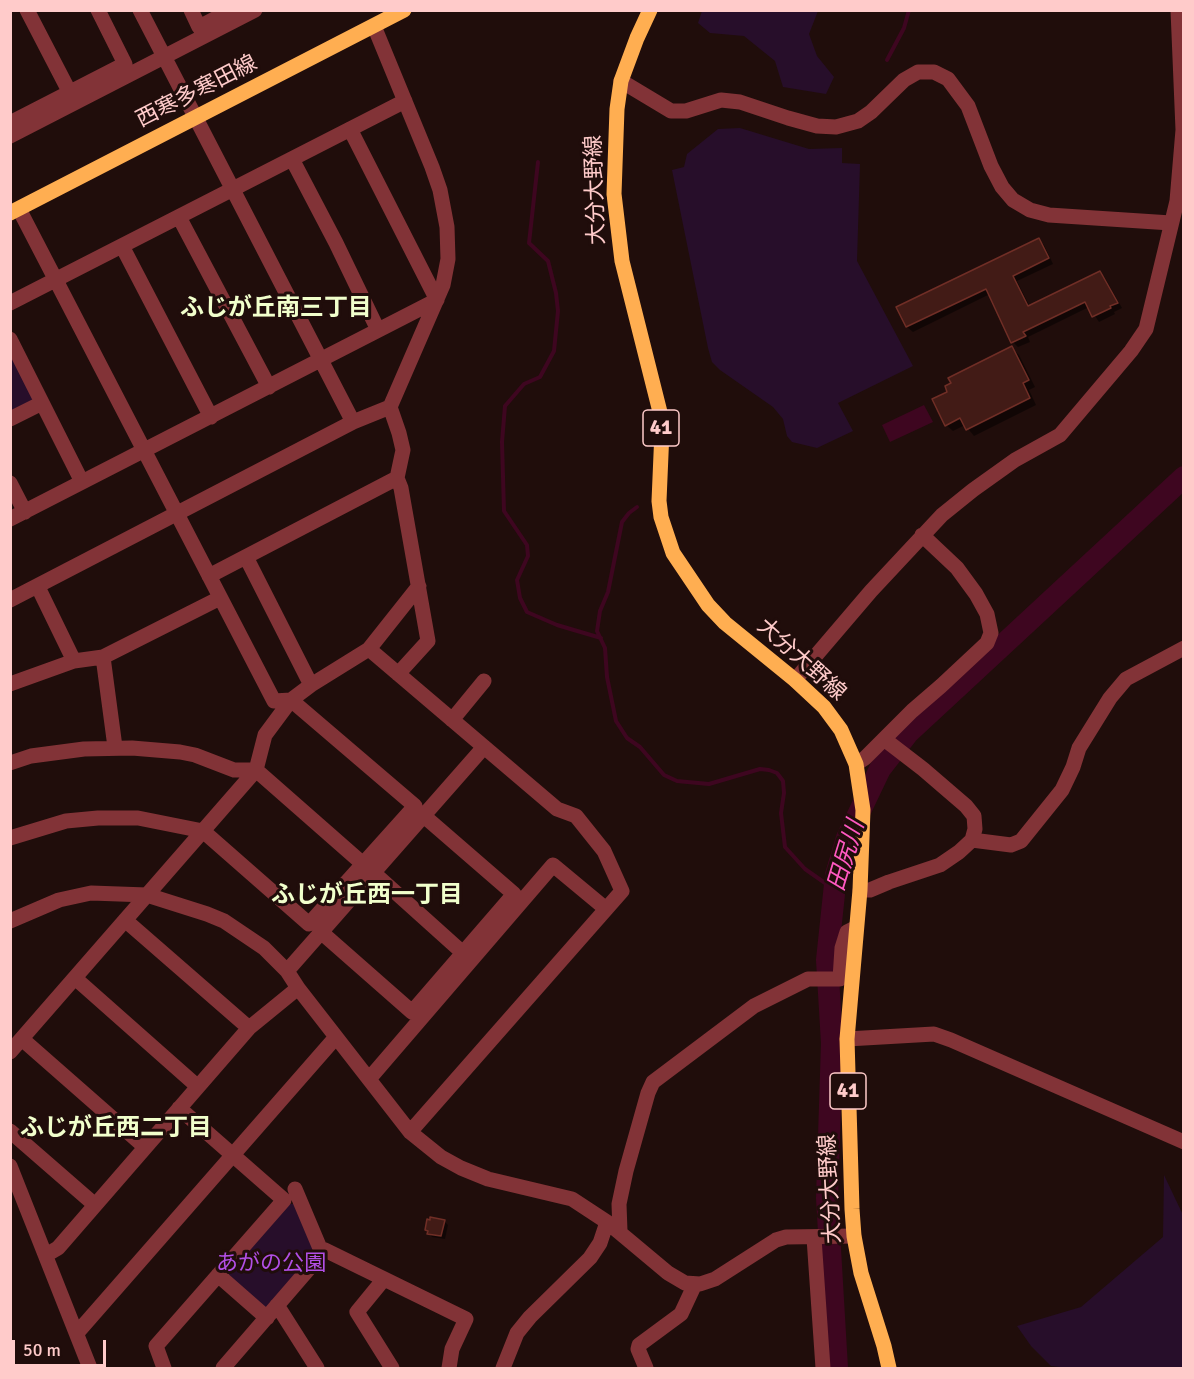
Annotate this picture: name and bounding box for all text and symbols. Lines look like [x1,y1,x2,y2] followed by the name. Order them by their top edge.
[132,50,262,134] street label: 西寒多寒田線
[581,135,611,245] street label: 大分大野線
[180,295,372,323] district label: ふじが丘南三丁目
[643,410,679,446] road number: 41
[751,613,851,707] street label: 大分大野線
[823,817,871,895] water label: 田尻川
[271,882,463,910] district label: ふじが丘西一丁目
[830,1073,866,1109] road number: 41
[20,1115,212,1143] district label: ふじが丘西二丁目
[815,1133,847,1245] street label: 大分大野線
[216,1251,326,1277] park label: あがの公園
[15,1328,110,1366] scale bar
[23,1339,61,1361] text: 50 m

